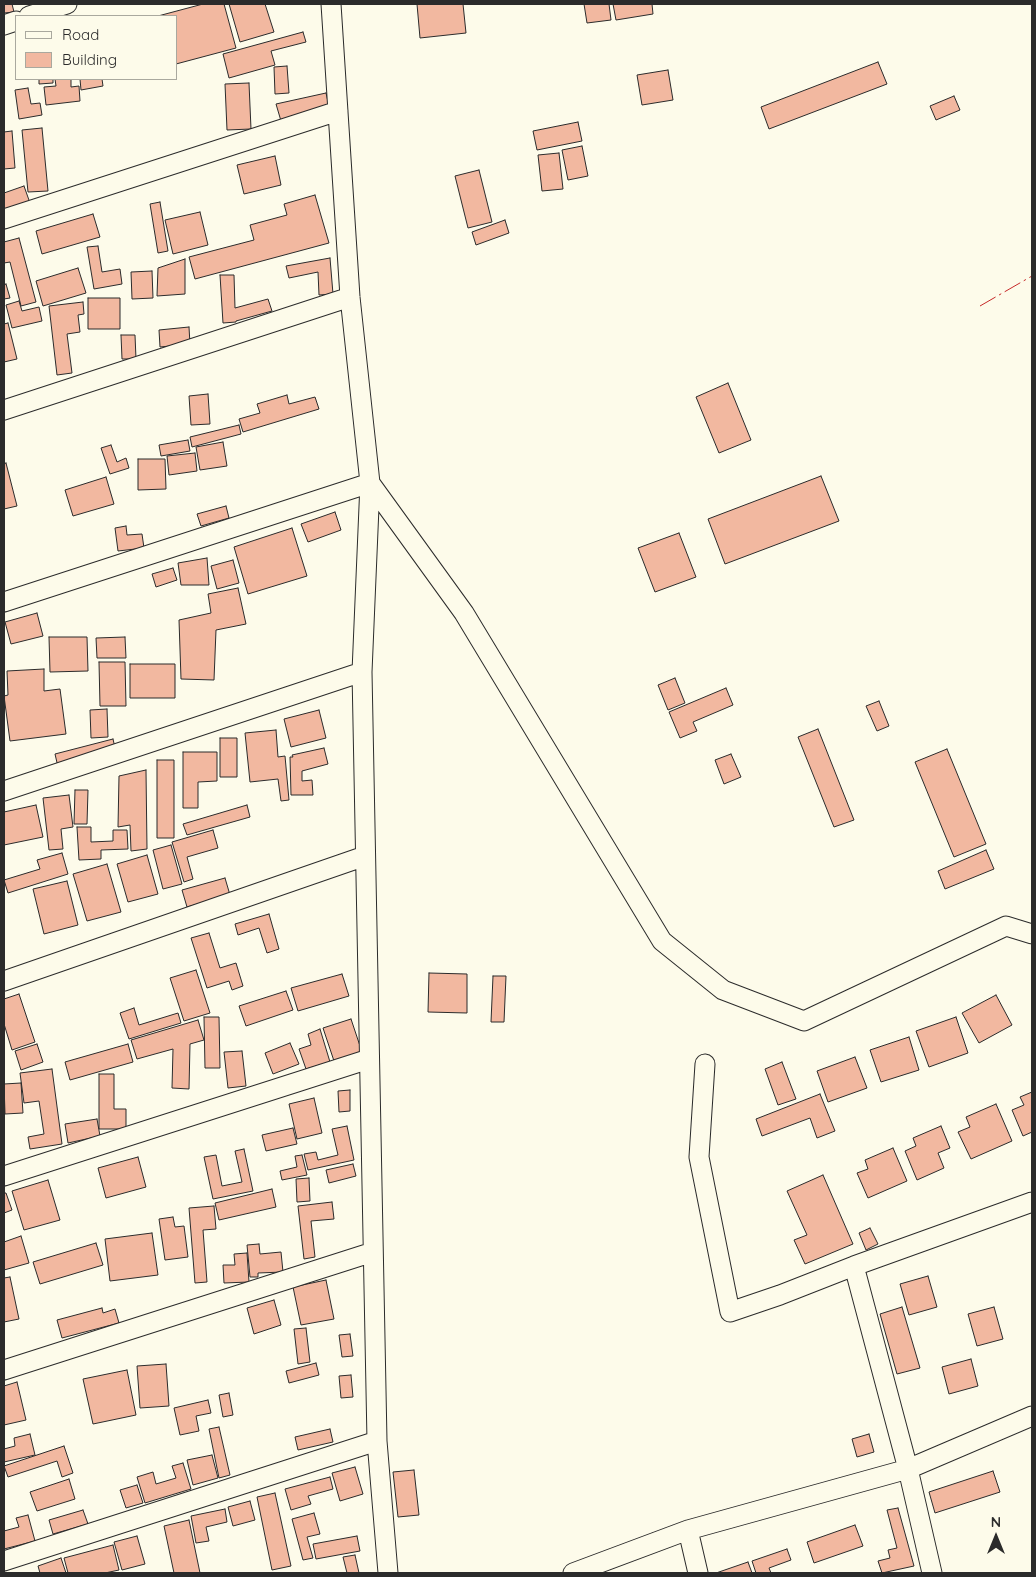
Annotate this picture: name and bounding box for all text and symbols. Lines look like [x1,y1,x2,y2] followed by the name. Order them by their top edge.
[15,15,178,80] legend
[62,25,99,44] text: Road
[62,50,117,69] text: Building
[971,1512,1021,1562] north arrow
[991,1513,1001,1531] text: N

